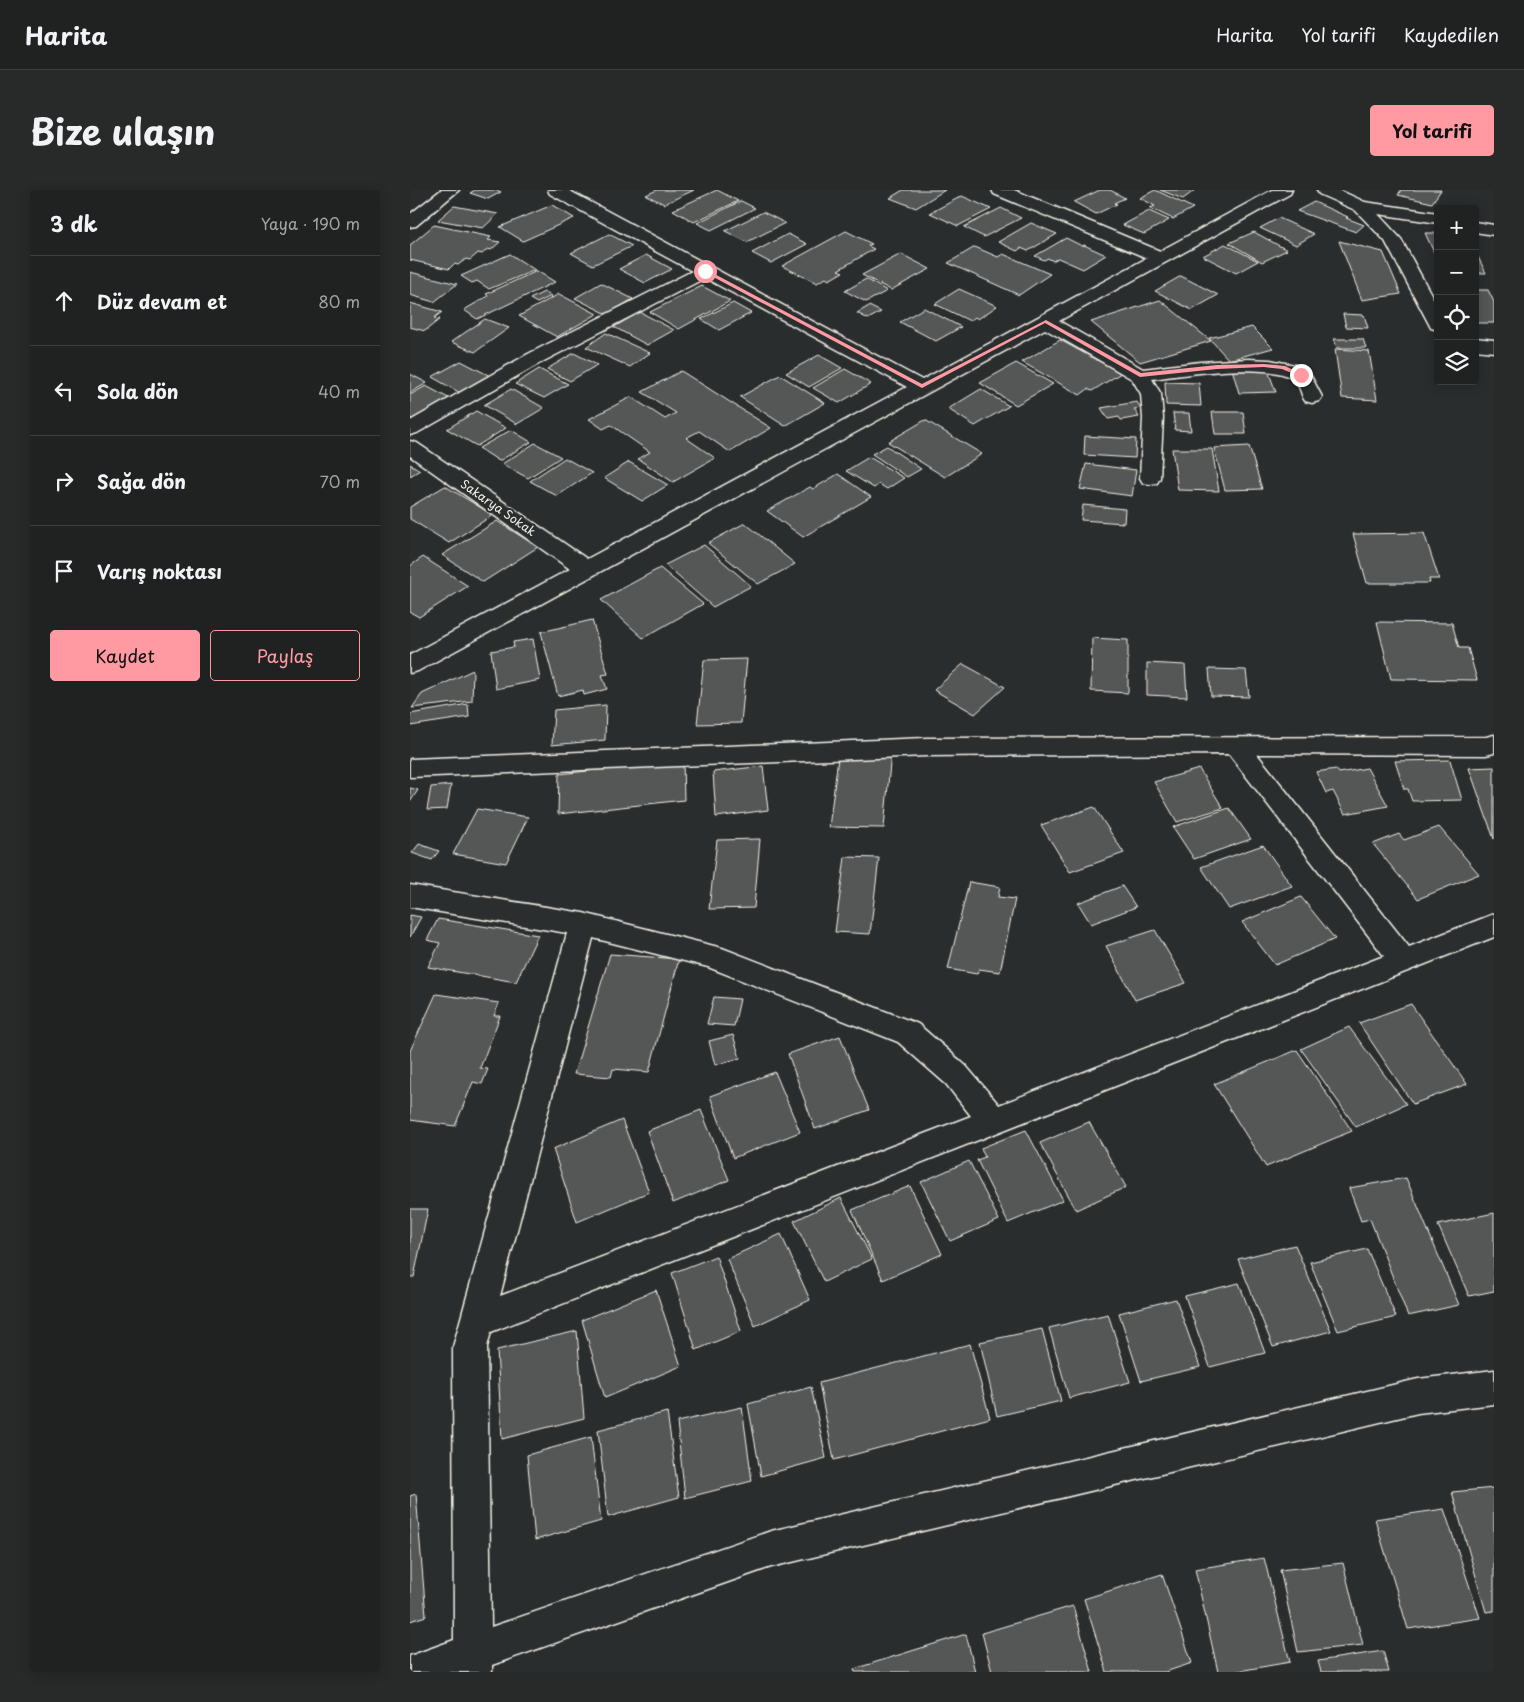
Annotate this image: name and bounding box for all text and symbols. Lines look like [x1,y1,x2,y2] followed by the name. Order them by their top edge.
[25,17,107,53] text: Harita
[1216,21,1273,48] text: Harita
[1301,21,1376,48] text: Yol tarifi
[1404,21,1499,48] text: Kaydedilen
[30,104,215,157] text: Bize ulaşın
[1370,105,1494,156] button: Yol tarifi
[1434,205,1479,385] map controls
[1434,205,1479,250] button: +
[50,207,98,239] text: 3 dk
[261,211,360,235] text: Yaya · 190 m
[1434,250,1479,295] button: −
[694,260,717,283] route start
[50,287,78,315] icon: ahead
[97,287,227,315] text: Düz devam et
[318,289,360,313] text: 80 m
[1434,295,1479,340] button: locate
[1434,340,1479,385] button: layers
[1290,364,1313,387] route end
[50,377,78,405] icon: left
[97,377,178,405] text: Sola dön
[318,379,360,403] text: 40 m
[50,467,78,495] icon: right
[97,467,186,495] text: Sağa dön
[320,469,360,493] text: 70 m
[457,474,540,540] street label: Sakarya Sokak
[50,557,78,585] icon: arrive
[97,557,222,585] text: Varış noktası
[50,630,200,681] button: Kaydet
[210,630,360,681] button: Paylaş

